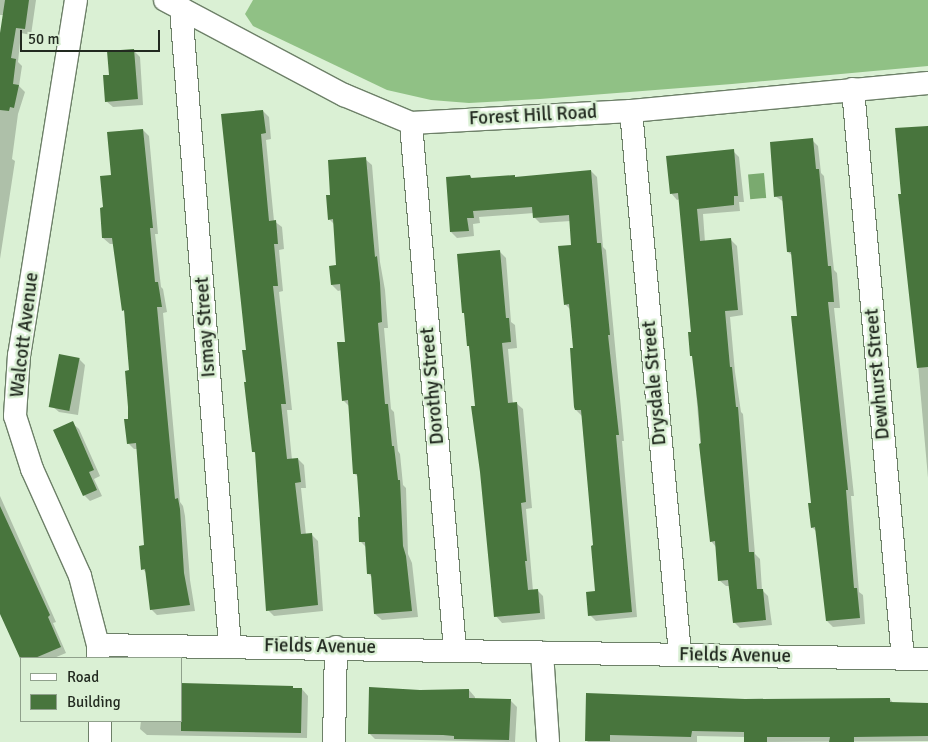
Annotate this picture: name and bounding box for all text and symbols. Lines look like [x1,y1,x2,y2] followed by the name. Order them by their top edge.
[22,20,162,52] scale bar
[28,30,59,48] text: 50 m
[468,101,598,131] street label: Forest Hill Road
[6,271,44,399] street label: Walcott Avenue
[191,276,221,378] street label: Ismay Street
[861,307,895,441] street label: Dewhurst Street
[638,320,672,446] street label: Drysdale Street
[417,326,449,446] street label: Dorothy Street
[264,635,376,659] street label: Fields Avenue
[679,644,791,668] street label: Fields Avenue
[20,657,182,722] legend
[67,668,99,686] text: Road
[67,693,121,711] text: Building

